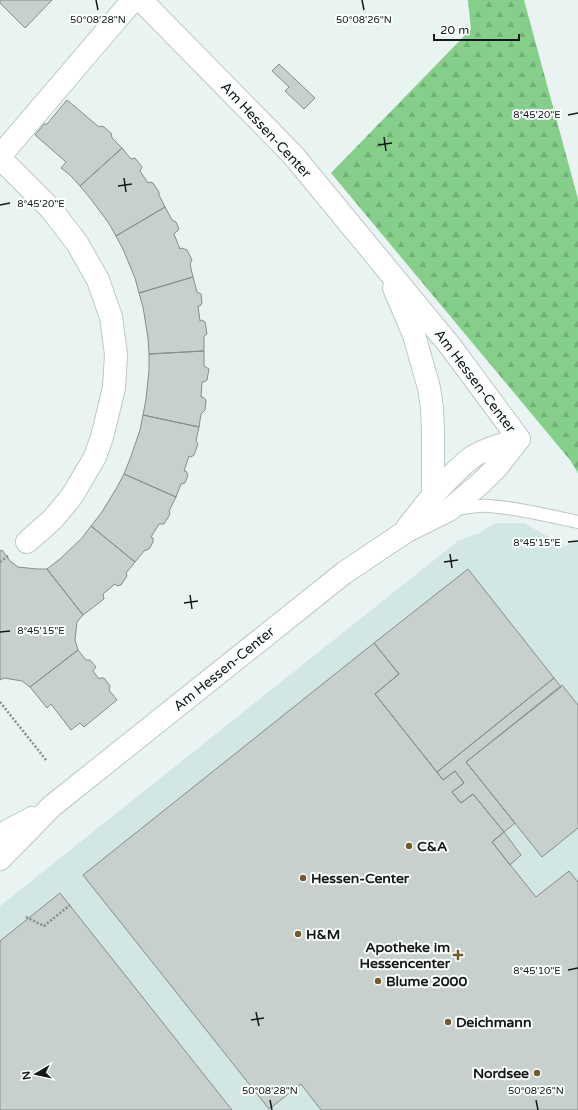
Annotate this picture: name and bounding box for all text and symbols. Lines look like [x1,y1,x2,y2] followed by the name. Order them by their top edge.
[70,14,126,26] text: 50°08'28"N
[336,14,392,26] text: 50°08'26"N
[434,16,519,42] scale bar
[440,23,469,37] text: 20 m
[217,78,315,182] street label: Am Hessen-Center
[513,109,561,121] text: 8°45'20"E
[17,198,65,210] text: 8°45'20"E
[431,326,520,437] street label: Am Hessen-Center
[513,537,561,549] text: 8°45'15"E
[170,623,278,715] street label: Am Hessen-Center
[17,625,65,637] text: 8°45'15"E
[417,838,448,855] place label: C&A
[404,841,414,851] marker: C&A
[311,870,410,887] place label: Hessen-Center
[298,873,308,883] marker: Hessen-Center
[306,926,340,943] place label: H&M
[293,929,303,939] marker: H&M
[360,939,451,972] place label: Apotheke im Hessencenter
[453,950,463,960] marker: Apotheke im Hessencenter
[513,965,561,977] text: 8°45'10"E
[386,973,467,990] place label: Blume 2000
[373,976,383,986] marker: Blume 2000
[456,1014,531,1031] place label: Deichmann
[443,1017,453,1027] marker: Deichmann
[16,1054,56,1094] north arrow
[473,1065,529,1082] place label: Nordsee
[532,1068,542,1078] marker: Nordsee
[20,1070,34,1081] text: N
[242,1085,298,1097] text: 50°08'28"N
[508,1085,564,1097] text: 50°08'26"N

